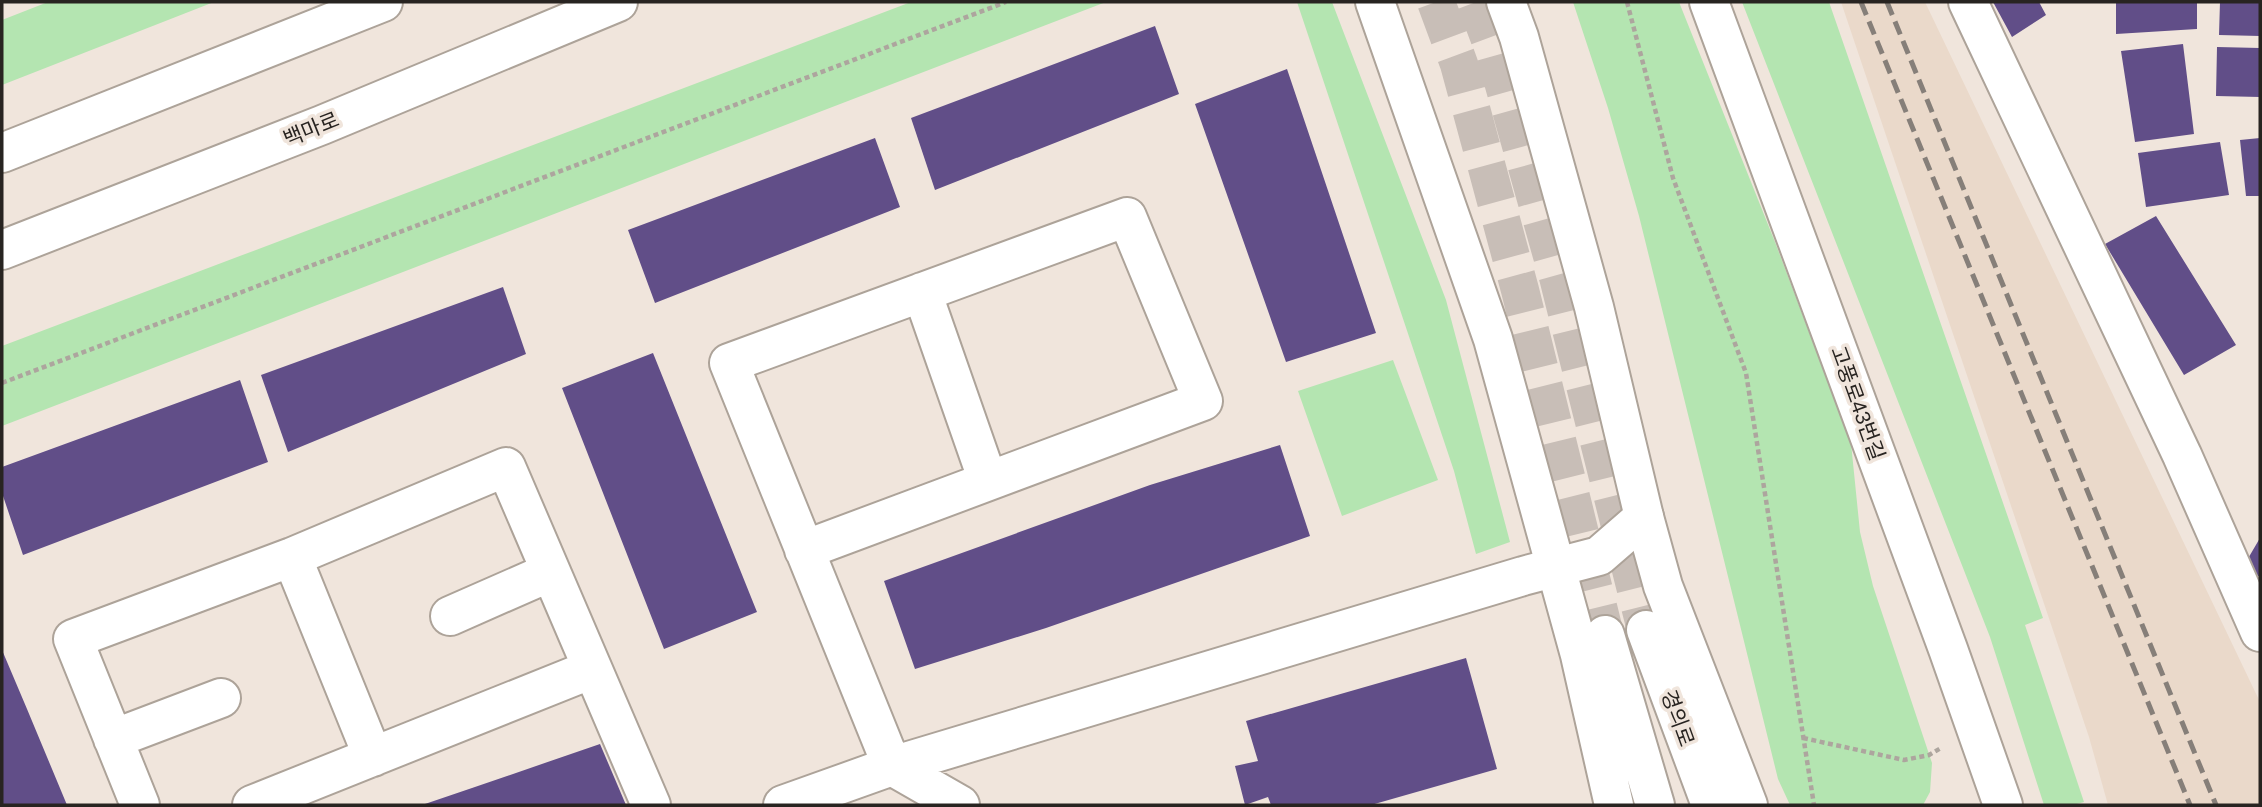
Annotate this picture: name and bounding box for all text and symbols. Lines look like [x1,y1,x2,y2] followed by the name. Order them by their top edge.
[280,107,342,151] street label: 백마로
[1827,343,1889,463] street label: 고풍로43번길
[1657,687,1699,749] street label: 경의로

